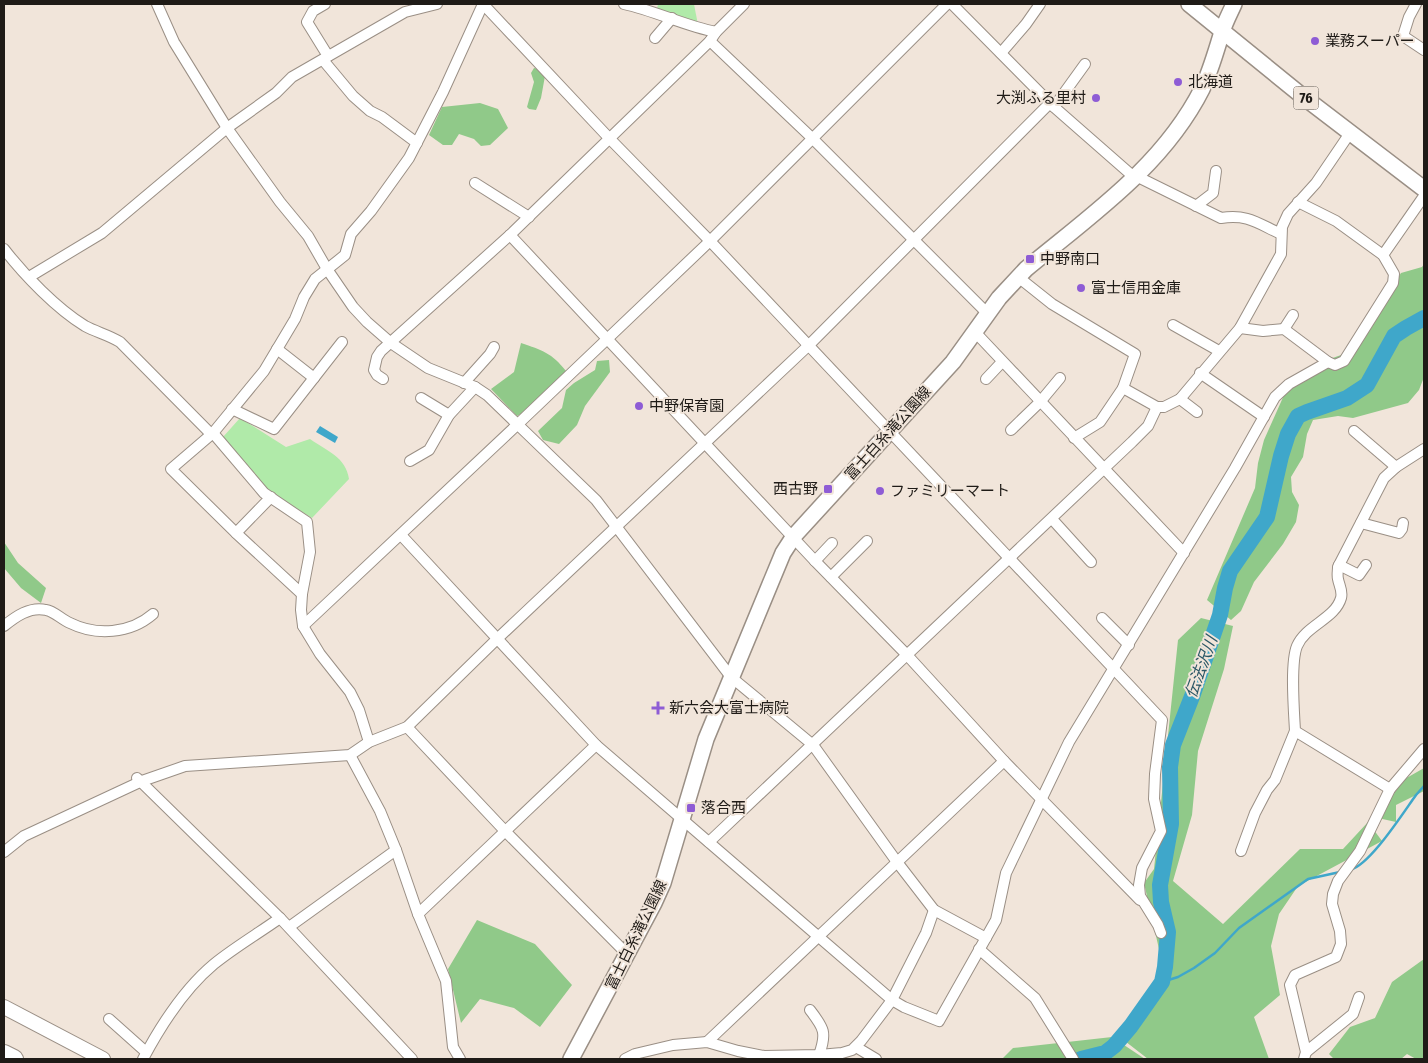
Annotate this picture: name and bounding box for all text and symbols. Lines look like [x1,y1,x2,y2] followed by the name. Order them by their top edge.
[1325,32,1415,50] place label: 業務スーパー
[1309,35,1321,47] marker: 業務スーパー
[1188,73,1233,91] place label: 北海道
[1172,76,1184,88] marker: 北海道
[1294,86,1318,110] road number: 76
[996,89,1086,107] place label: 大渕ふる里村
[1090,92,1102,104] marker: 大渕ふる里村
[1040,250,1100,268] place label: 中野南口
[1024,253,1036,265] marker: 中野南口
[1091,279,1181,297] place label: 富士信用金庫
[1075,282,1087,294] marker: 富士信用金庫
[841,382,935,484] street label: 富士白糸滝公園線
[649,397,724,415] place label: 中野保育園
[633,400,645,412] marker: 中野保育園
[773,480,818,498] place label: 西古野
[890,482,1010,500] place label: ファミリーマート
[822,483,834,495] marker: 西古野
[874,485,886,497] marker: ファミリーマート
[1181,632,1222,700] water label: 伝法沢川
[669,699,789,717] place label: 新六会大富士病院
[651,701,665,715] marker: 新六会大富士病院
[701,799,746,817] place label: 落合西
[685,802,697,814] marker: 落合西
[602,877,670,993] street label: 富士白糸滝公園線

